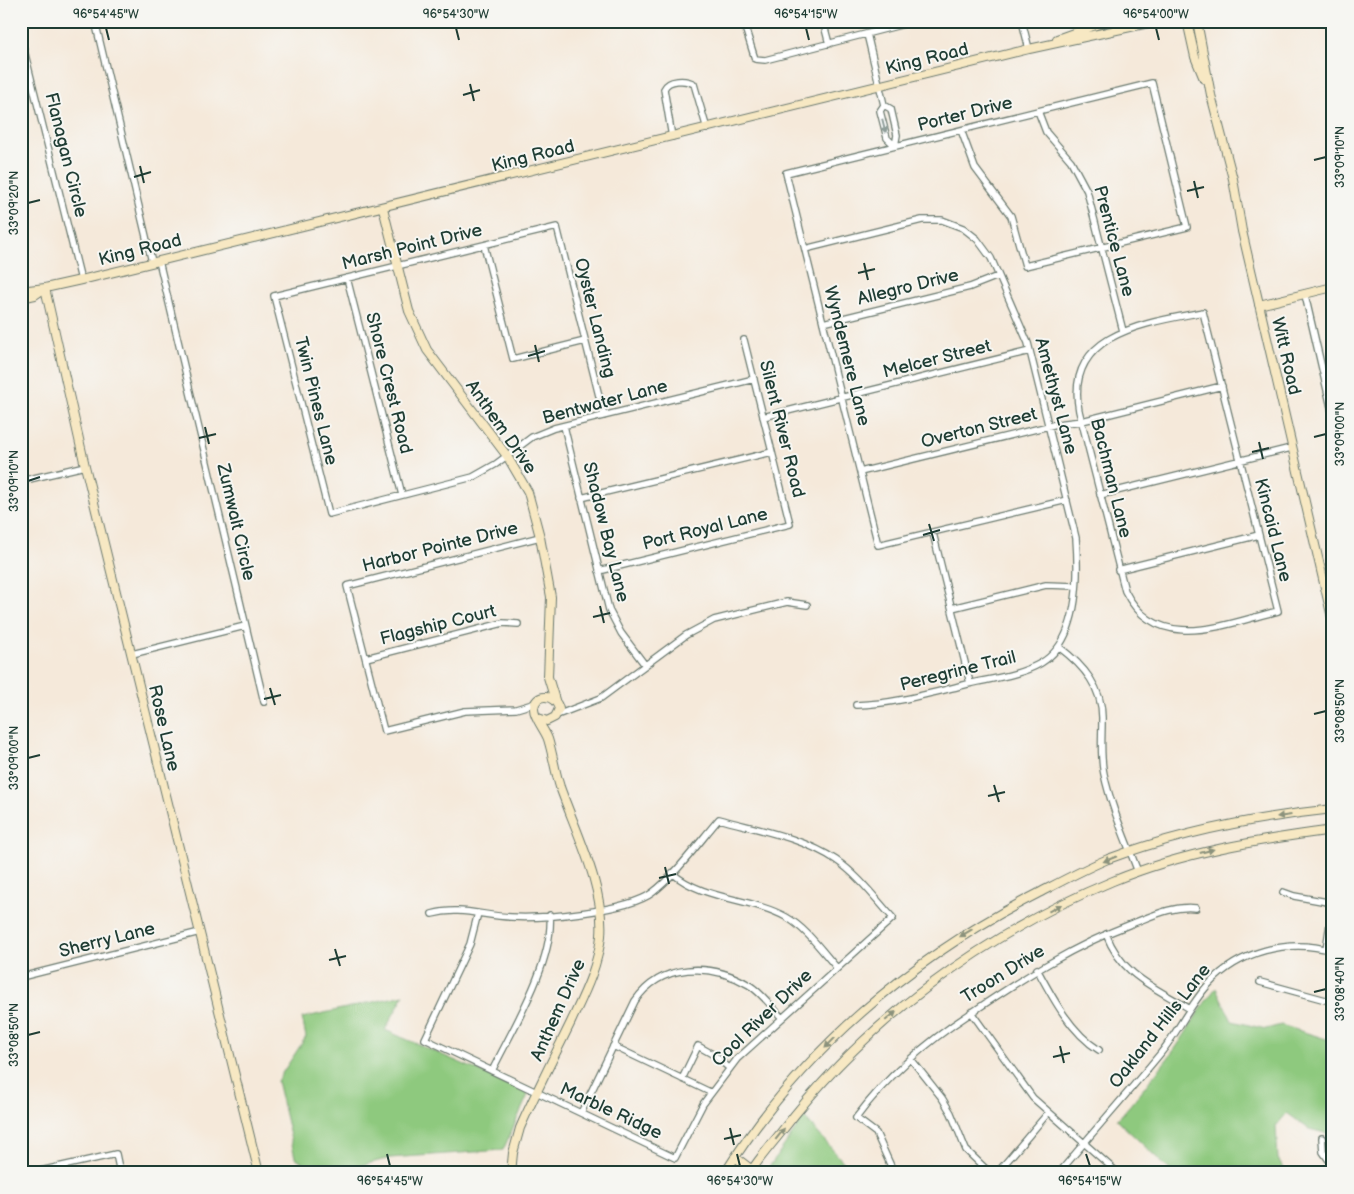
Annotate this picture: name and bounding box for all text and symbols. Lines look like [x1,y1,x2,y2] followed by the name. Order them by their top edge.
[73,7,139,22] text: 96°54'45"W
[423,7,489,22] text: 96°54'30"W
[774,7,838,22] text: 96°54'15"W
[1123,7,1189,22] text: 96°54'00"W
[883,39,971,79] street label: King Road
[40,90,92,220] street label: Flanagan Circle
[915,92,1015,136] street label: Porter Drive
[880,119,888,134] one-way arrow
[1333,126,1348,188] text: 33°09'10"N
[489,136,577,176] street label: King Road
[7,171,22,235] text: 33°09'20"N
[1089,183,1139,299] street label: Prentice Lane
[340,219,485,275] street label: Marsh Point Drive
[96,230,184,270] street label: King Road
[570,256,620,380] street label: Oyster Landing
[855,264,961,310] street label: Allegro Drive
[819,284,875,428] street label: Wyndemere Lane
[361,310,417,456] street label: Shore Crest Road
[1267,315,1305,397] street label: Witt Road
[290,335,342,468] street label: Twin Pines Lane
[881,335,994,383] street label: Melcer Street
[1030,335,1082,457] street label: Amethyst Lane
[755,358,809,500] street label: Silent River Road
[540,375,670,429] street label: Bentwater Lane
[461,376,541,478] street label: Anthem Drive
[1333,402,1348,466] text: 33°09'00"N
[919,403,1040,453] street label: Overton Street
[1086,416,1136,541] street label: Bachman Lane
[7,450,22,512] text: 33°09'10"N
[578,460,634,605] street label: Shadow Bay Lane
[212,461,260,583] street label: Zumwalt Circle
[1250,476,1296,584] street label: Kincaid Lane
[640,503,770,555] street label: Port Royal Lane
[360,517,520,576] street label: Harbor Pointe Drive
[378,600,499,650] street label: Flagship Court
[898,646,1018,696] street label: Peregrine Trail
[1333,679,1348,743] text: 33°08'50"N
[144,683,184,774] street label: Rose Lane
[7,726,22,790] text: 33°09'00"N
[1276,812,1292,820] one-way arrow
[1200,847,1215,855] one-way arrow
[1102,855,1117,863] one-way arrow
[1048,904,1062,912] one-way arrow
[57,918,157,962] street label: Sherry Lane
[959,929,973,938] one-way arrow
[958,940,1049,1008] street label: Troon Drive
[526,955,590,1064] street label: Anthem Drive
[1333,957,1348,1021] text: 33°08'40"N
[1105,959,1215,1092] street label: Oakland Hills Lane
[707,965,817,1071] street label: Cool River Drive
[7,1003,22,1067] text: 33°08'50"N
[884,1011,897,1022] one-way arrow
[824,1036,836,1048] one-way arrow
[557,1078,666,1144] street label: Marble Ridge
[774,1128,785,1141] one-way arrow
[357,1174,423,1189] text: 96°54'45"W
[707,1174,773,1189] text: 96°54'30"W
[1058,1174,1122,1189] text: 96°54'15"W

